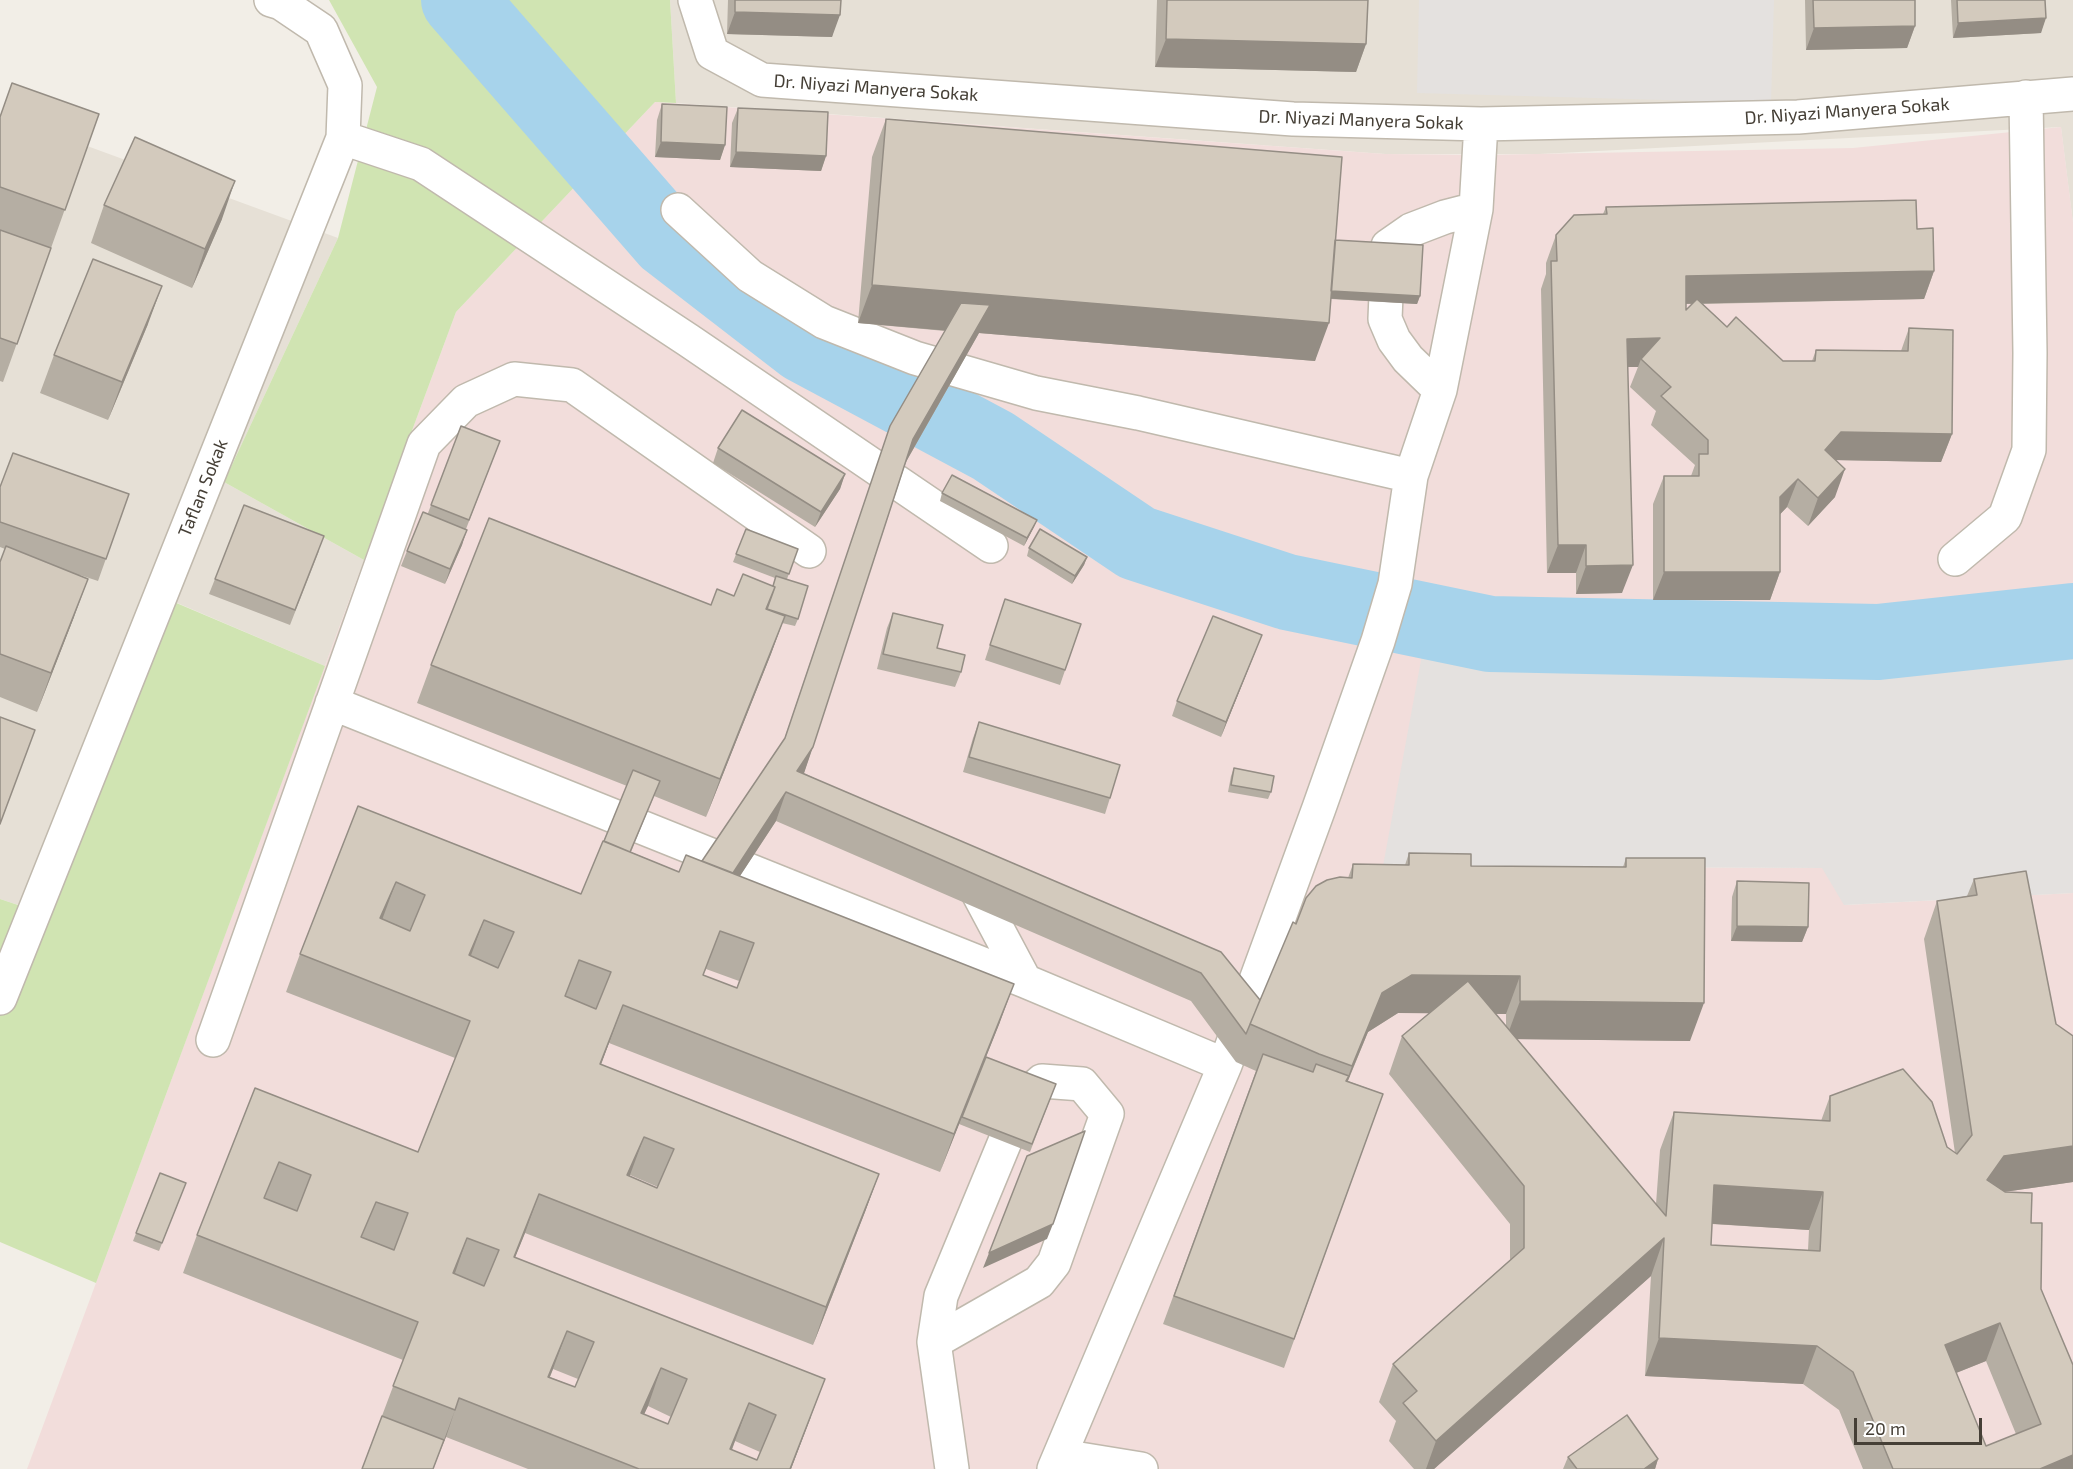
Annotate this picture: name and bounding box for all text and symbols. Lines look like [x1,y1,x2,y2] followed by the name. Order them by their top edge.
[773,70,979,106] street label: Dr. Niyazi Manyera Sokak
[1744,93,1950,129] street label: Dr. Niyazi Manyera Sokak
[1258,106,1464,134] street label: Dr. Niyazi Manyera Sokak
[174,436,232,540] street label: Taflan Sokak
[1857,1406,1984,1444] scale bar
[1865,1417,1906,1439] text: 20 m

